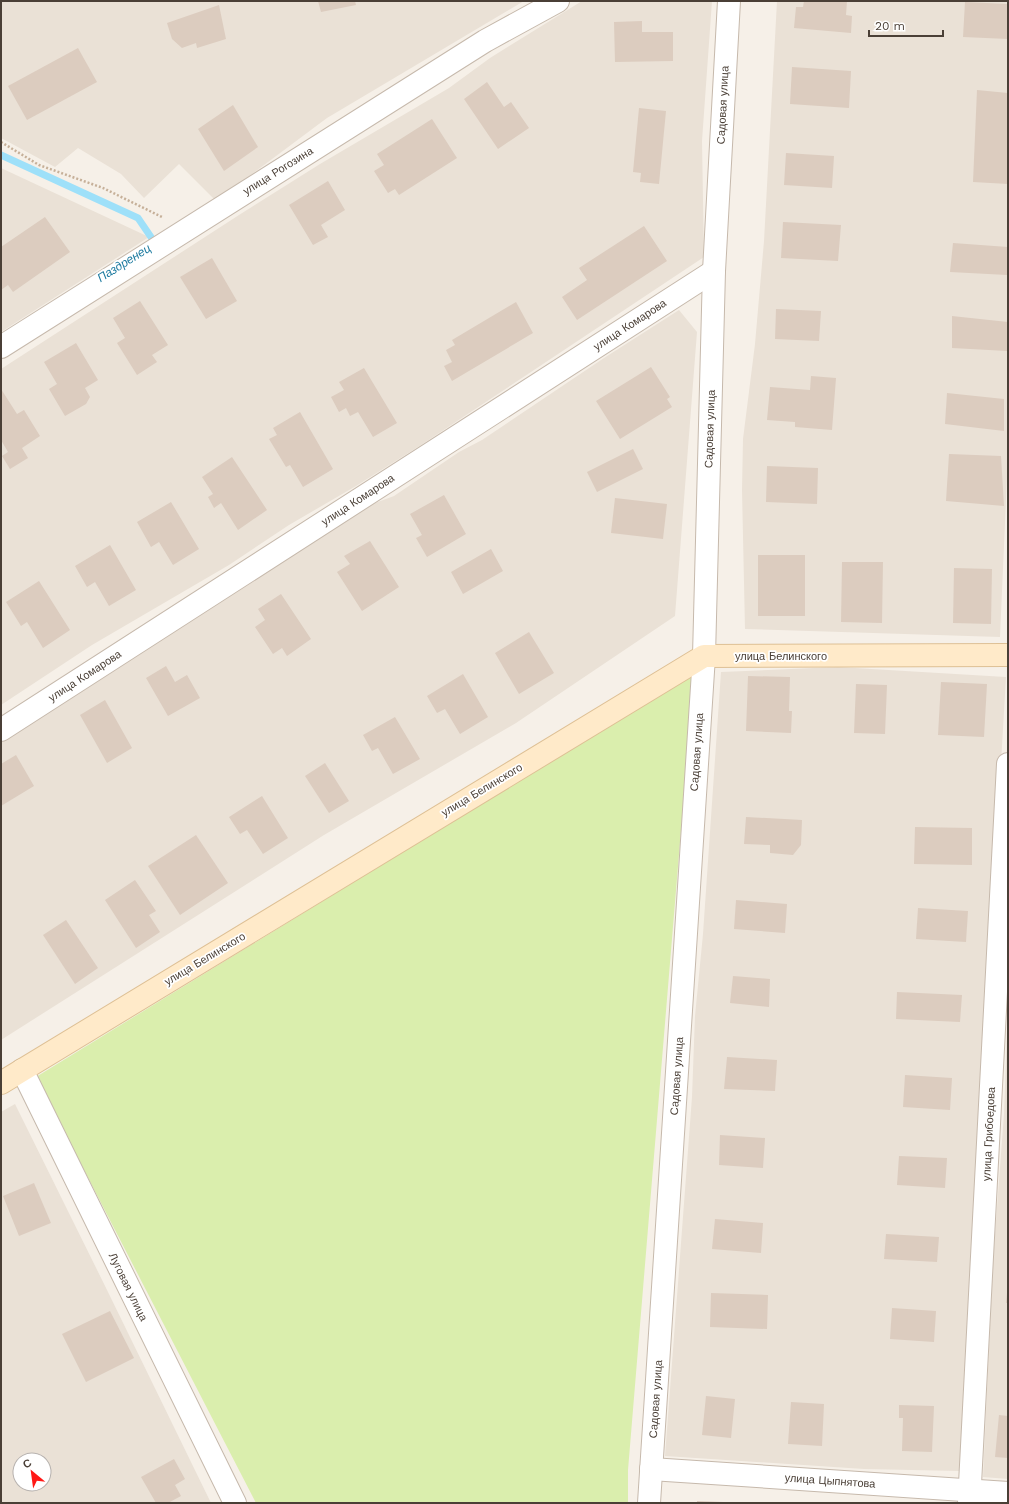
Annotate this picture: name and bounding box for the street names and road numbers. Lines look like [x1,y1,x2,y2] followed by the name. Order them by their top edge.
[714,65,732,145] street label: Садовая улица
[241,144,316,198] street label: улица Рогозина
[591,296,670,353] street label: улица Комарова
[702,389,718,468] street label: Садовая улица
[319,471,398,528] street label: улица Комарова
[46,647,125,704] street label: улица Комарова
[735,650,827,663] street label: улица Белинского
[688,712,706,792] street label: Садовая улица
[439,761,525,819] street label: улица Белинского
[162,930,248,988] street label: улица Белинского
[668,1036,686,1116] street label: Садовая улица
[980,1086,998,1181] street label: улица Грибоедова
[106,1251,151,1324] street label: Луговая улица
[647,1359,665,1439] street label: Садовая улица
[784,1471,877,1491] street label: улица Цыпнятова

